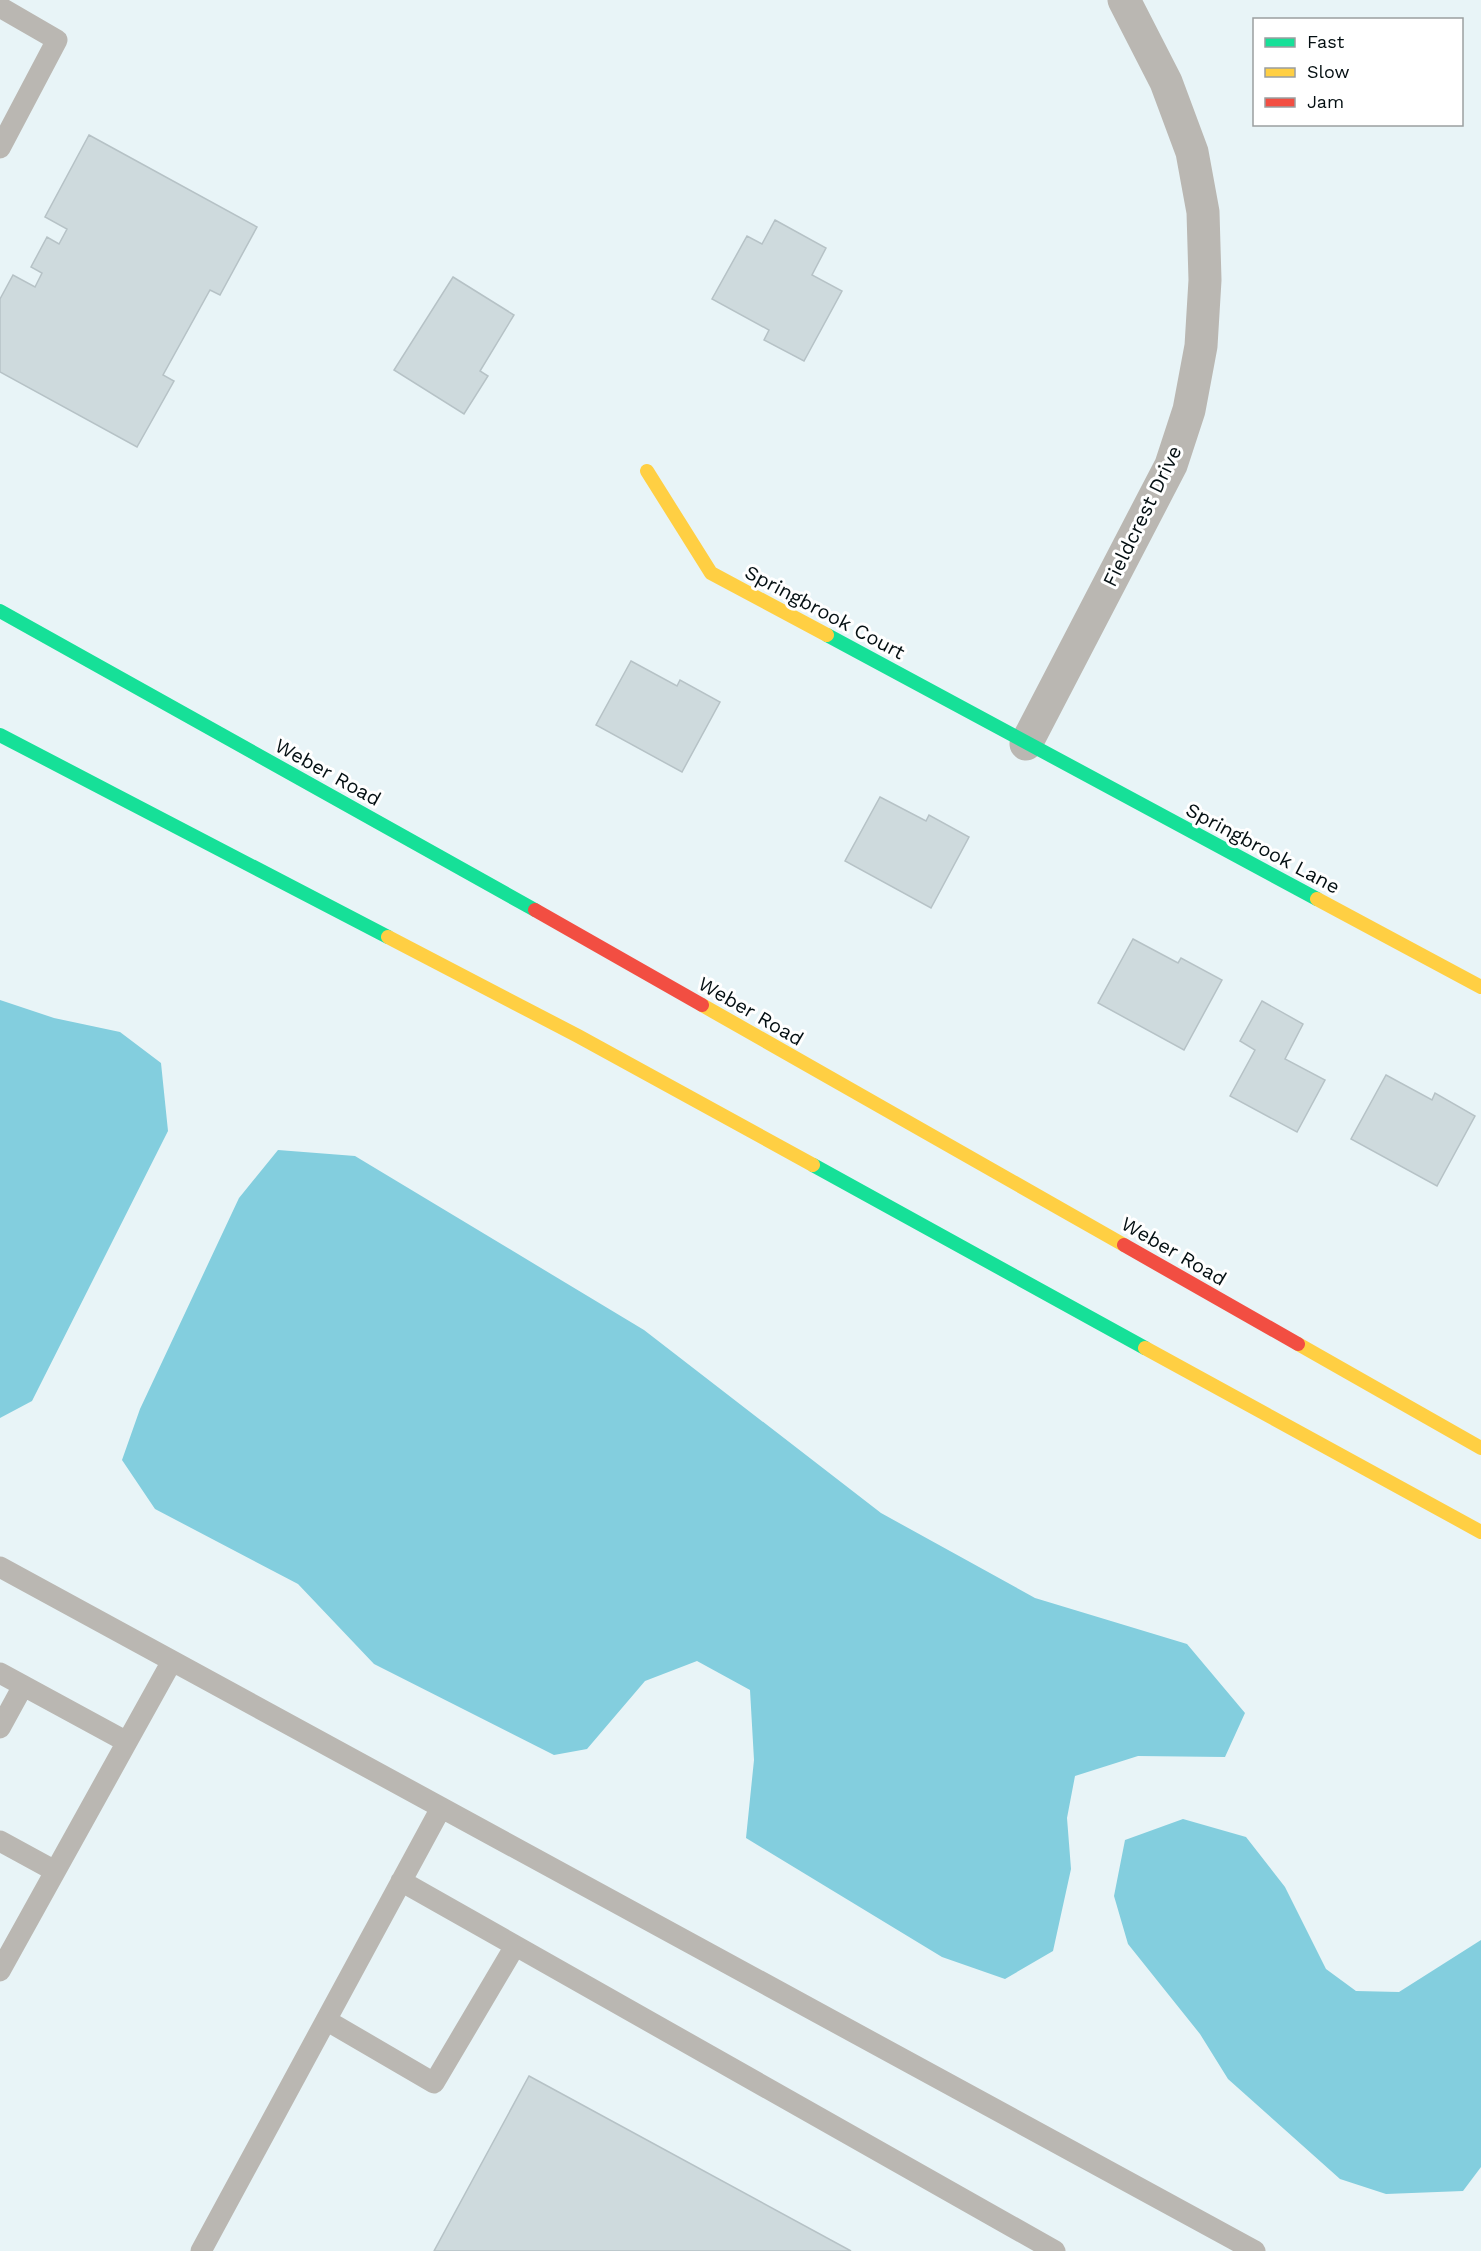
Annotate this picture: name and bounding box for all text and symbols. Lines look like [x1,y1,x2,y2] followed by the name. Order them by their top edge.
[1253,18,1463,126] legend
[1307,31,1345,52] text: Fast
[1307,61,1350,82] text: Slow
[1307,91,1344,112] text: Jam
[1098,442,1186,590] street label: Fieldcrest Drive
[741,560,910,665] street label: Springbrook Court
[271,733,385,811] street label: Weber Road
[1182,797,1344,899] street label: Springbrook Lane
[694,971,808,1051] street label: Weber Road
[1117,1211,1231,1291] street label: Weber Road

